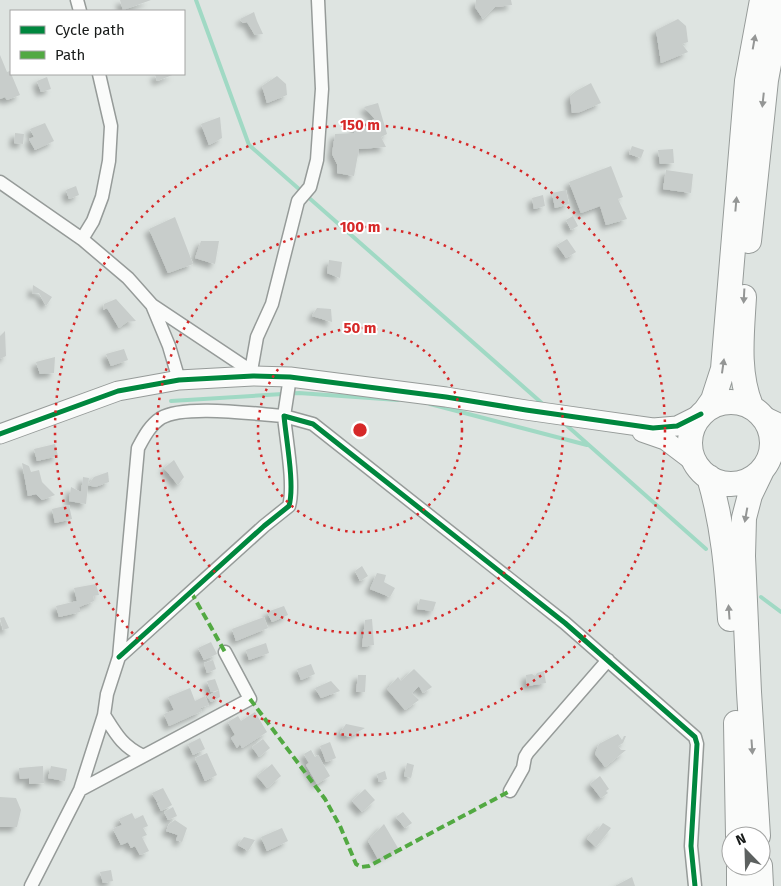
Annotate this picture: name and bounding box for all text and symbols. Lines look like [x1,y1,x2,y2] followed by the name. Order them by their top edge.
[10,10,185,75] legend
[55,21,125,39] text: Cycle path
[751,34,759,50] one-way arrow
[55,46,85,64] text: Path
[759,92,767,108] one-way arrow
[340,116,380,134] text: 150 m
[732,195,740,211] one-way arrow
[340,218,380,236] text: 100 m
[740,289,748,305] one-way arrow
[343,319,377,337] text: 50 m
[719,357,727,373] one-way arrow
[351,421,369,439] centre of rings
[741,508,749,524] one-way arrow
[725,604,733,620] one-way arrow
[749,740,757,756] one-way arrow
[721,826,771,876] north arrow
[734,830,749,849] text: N

